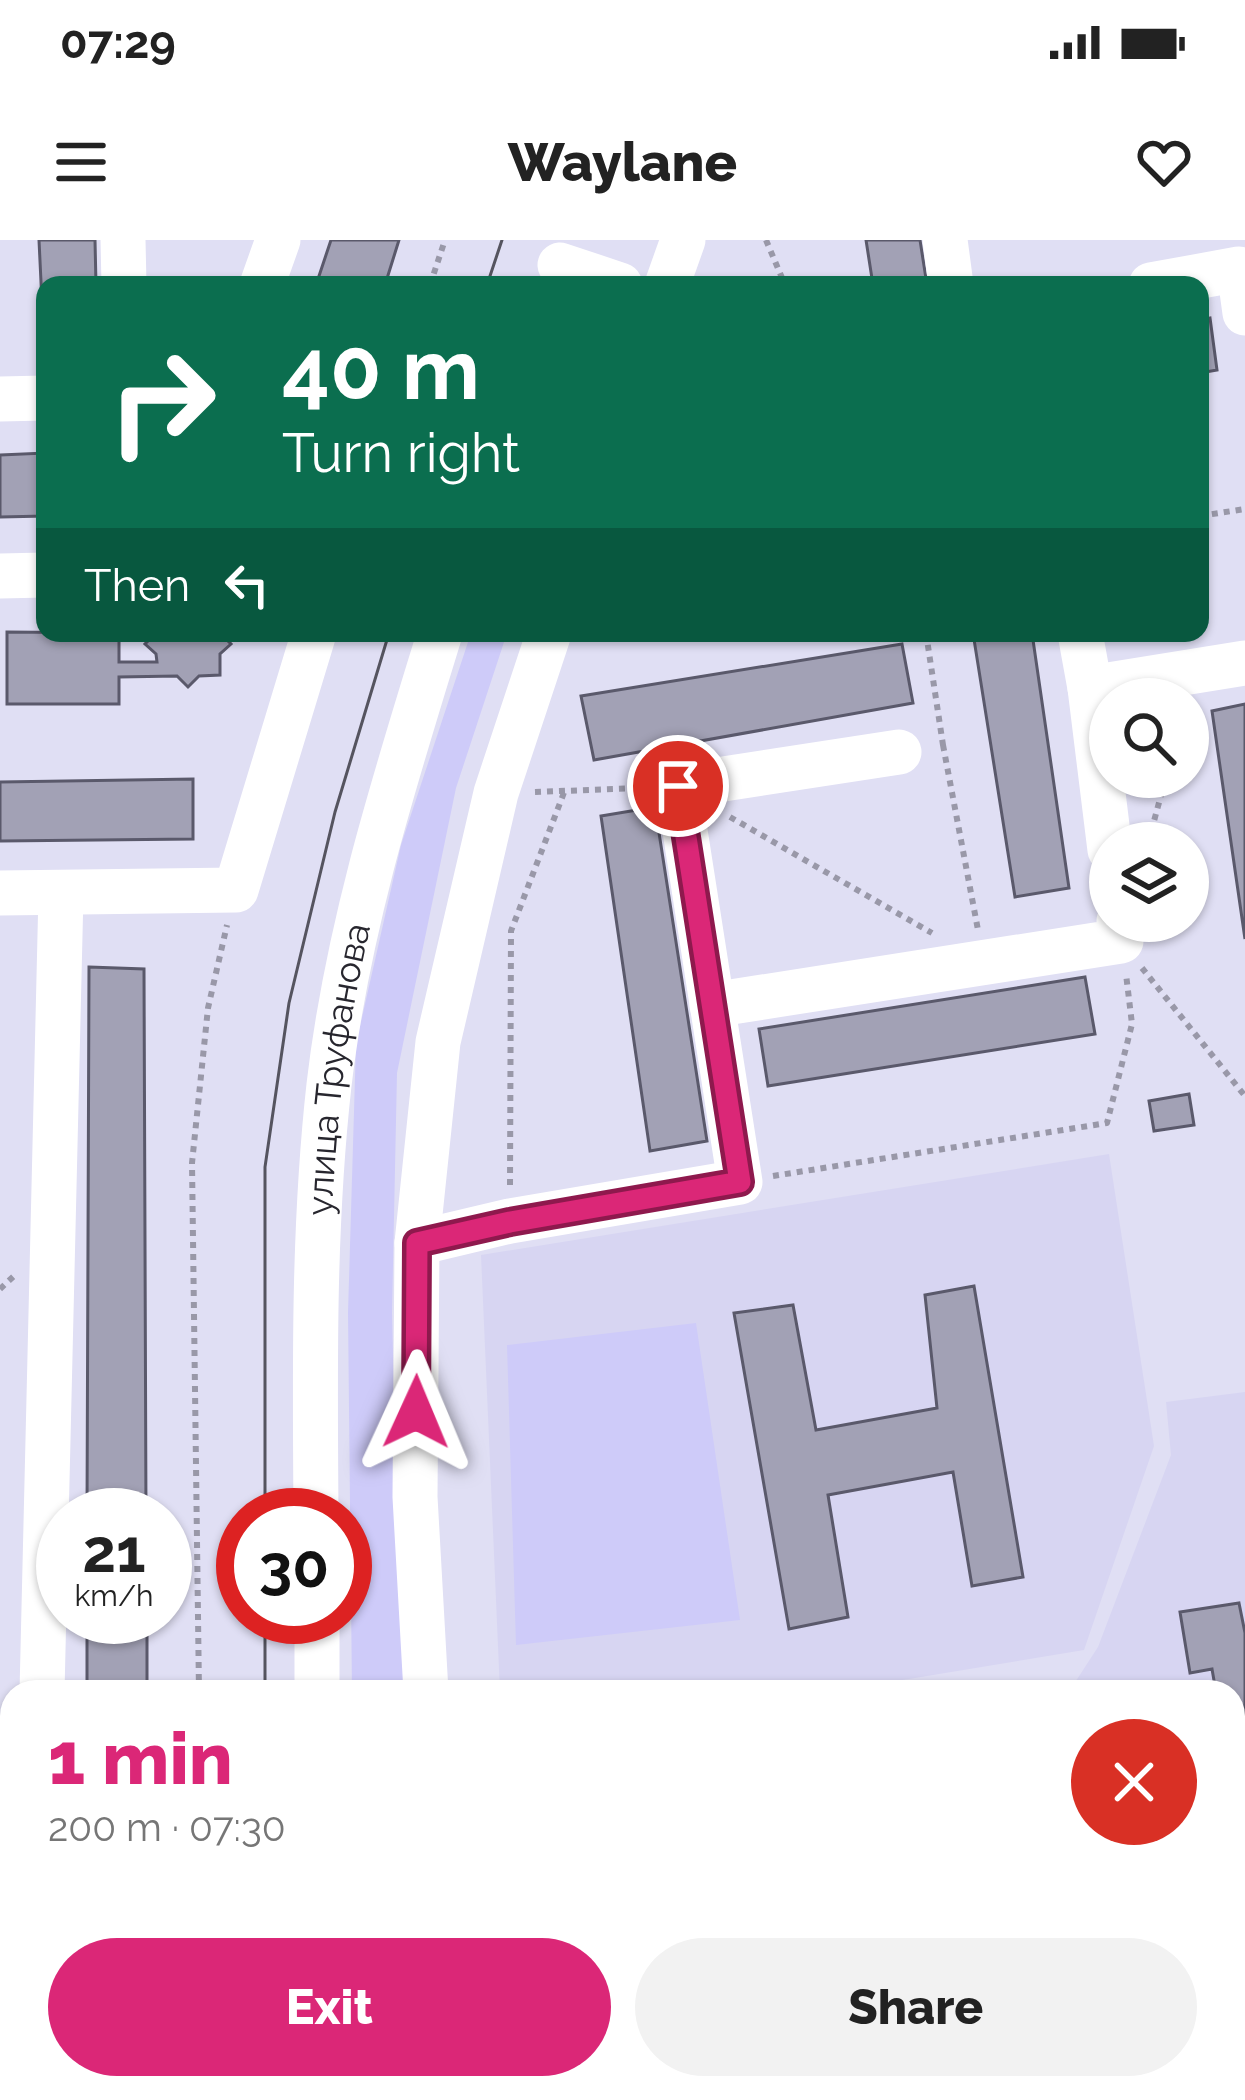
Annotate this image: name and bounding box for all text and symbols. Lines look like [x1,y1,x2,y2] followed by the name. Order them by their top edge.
[60,16,176,69] text: 07:29
[48,129,114,195] icon: menu
[1131,129,1197,195] icon: heart
[508,130,737,194] text: Waylane
[282,320,480,419] text: 40 m
[84,324,240,480] icon: right
[282,421,520,485] text: Turn right
[214,552,280,618] icon: left
[84,559,190,612] text: Then
[1089,678,1209,942] map controls
[1089,678,1209,798] button: search
[627,735,729,837] pin
[645,753,711,819] icon: arrive
[1089,822,1209,942] button: layers
[298,919,378,1217] street label: улица Труфанова
[353,1349,479,1475] position arrow
[216,1488,372,1644] speed limit sign: 30
[82,1516,146,1586] text: 21
[74,1578,154,1613] text: km/h
[48,1716,233,1801] text: 1 min
[1071,1719,1197,1845] button: close
[48,1804,286,1850] text: 200 m · 07:30
[48,1938,611,2076] button: Exit
[635,1938,1197,2076] button: Share

